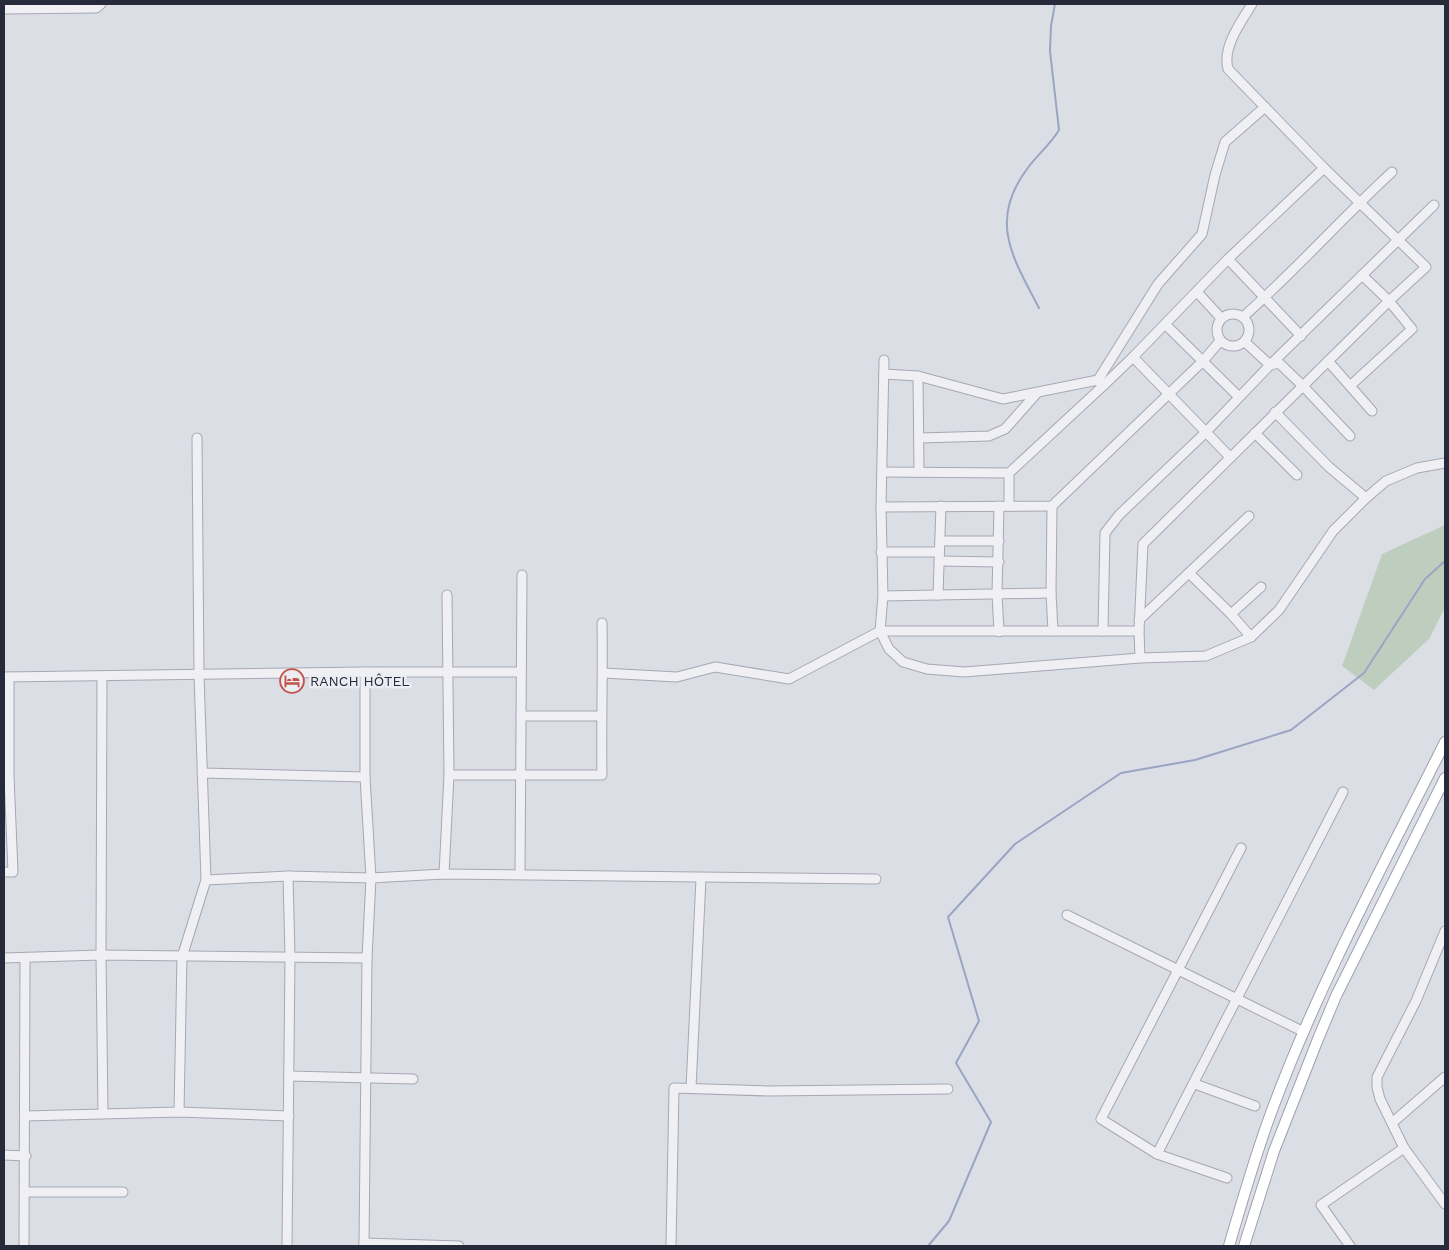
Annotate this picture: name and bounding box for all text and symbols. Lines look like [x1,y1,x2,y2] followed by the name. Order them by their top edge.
[279,668,305,694] hotel icon: RANCH HÔTEL
[310,673,410,689] place label: RANCH HÔTEL

